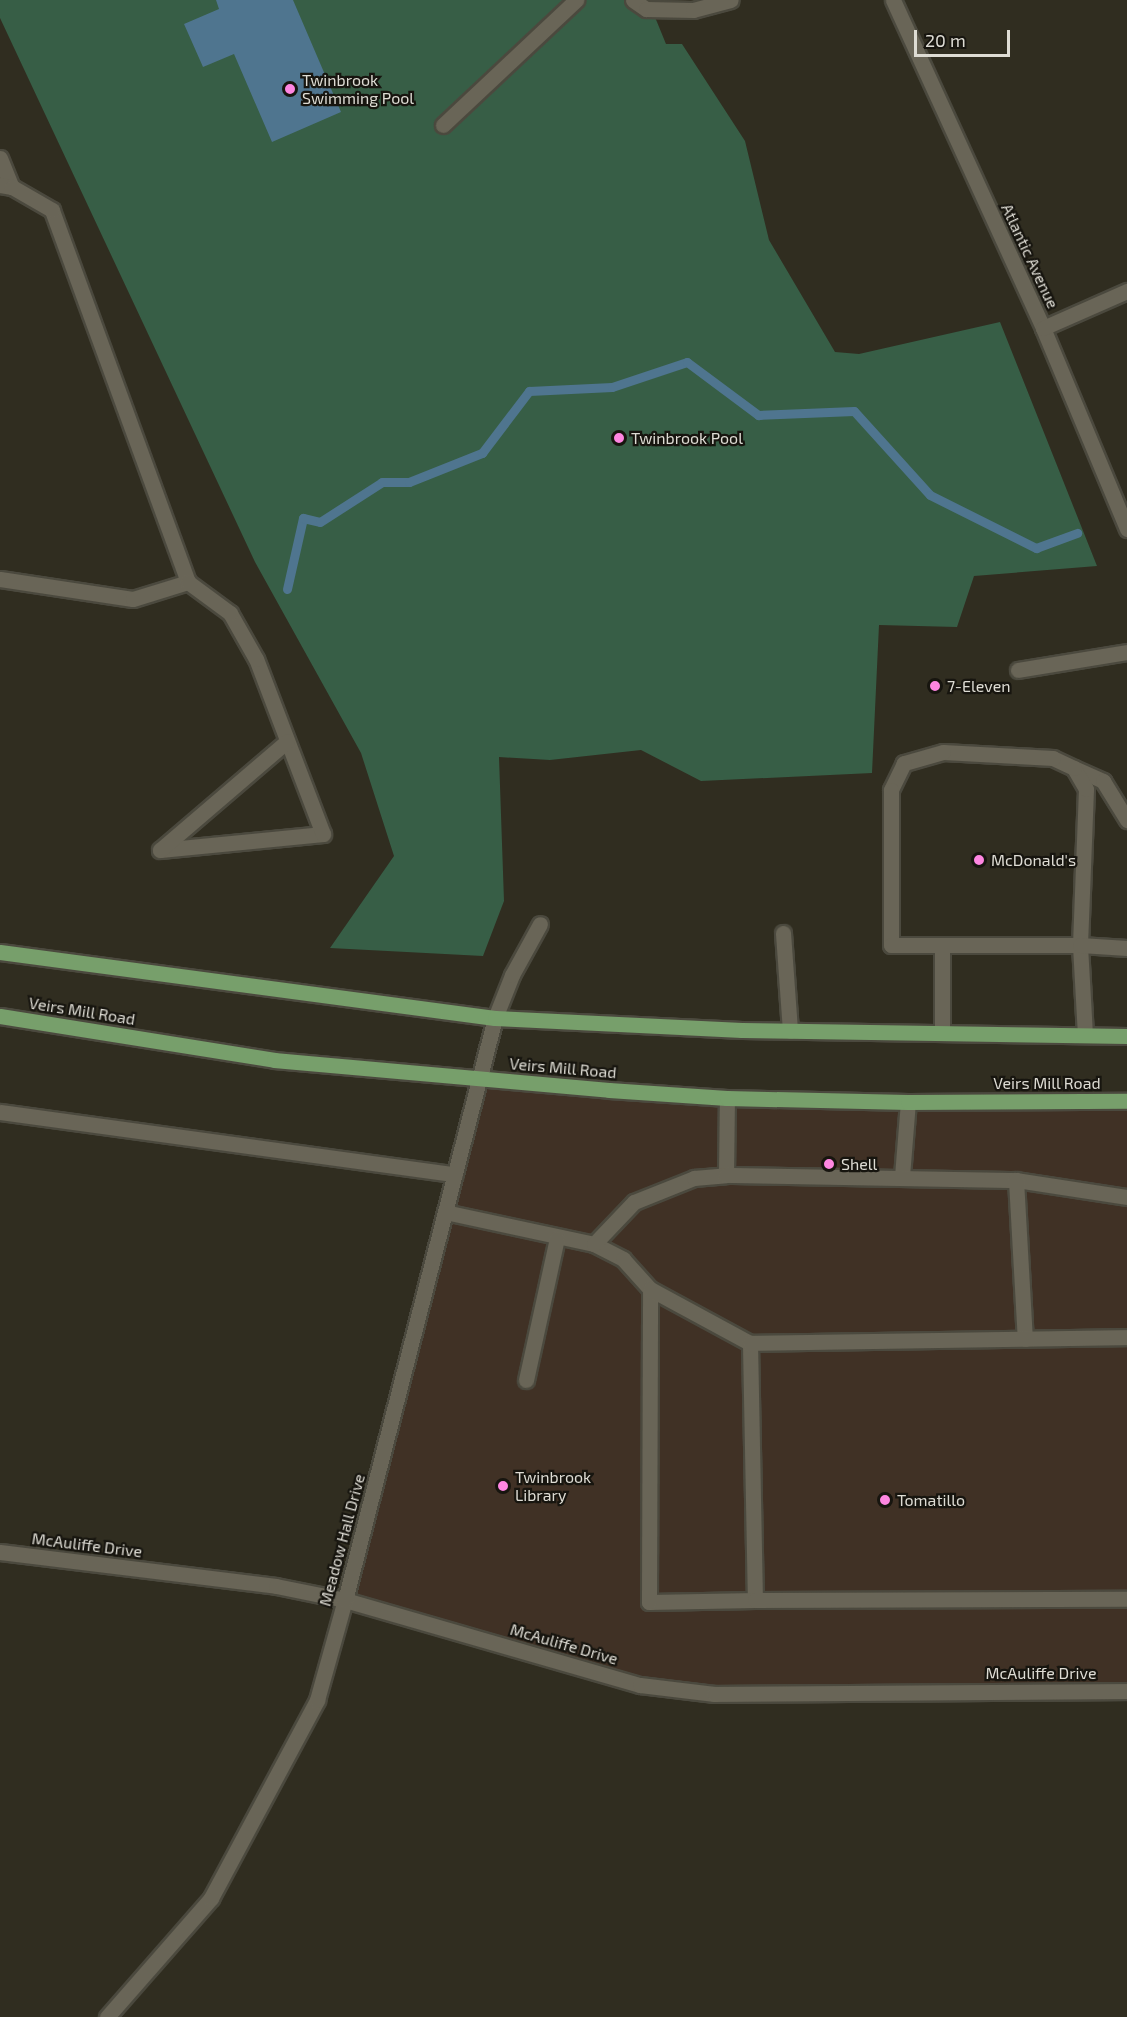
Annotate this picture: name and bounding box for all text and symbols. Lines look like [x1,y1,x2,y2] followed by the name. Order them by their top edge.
[917,18,1013,56] scale bar
[925,29,966,51] text: 20 m
[302,70,414,108] place label: Twinbrook Swimming Pool
[283,82,297,96] marker: Twinbrook Swimming Pool
[997,200,1063,312] street label: Atlantic Avenue
[631,428,743,448] place label: Twinbrook Pool
[612,431,626,445] marker: Twinbrook Pool
[947,676,1011,696] place label: 7-Eleven
[928,679,942,693] marker: 7-Eleven
[991,850,1076,870] place label: McDonald's
[972,853,986,867] marker: McDonald's
[27,993,137,1029] street label: Veirs Mill Road
[509,1054,617,1082] street label: Veirs Mill Road
[993,1073,1101,1093] street label: Veirs Mill Road
[841,1154,877,1174] place label: Shell
[822,1157,836,1171] marker: Shell
[515,1467,591,1505] place label: Twinbrook Library
[315,1471,369,1609] street label: Meadow Hall Drive
[496,1479,510,1493] marker: Twinbrook Library
[897,1490,965,1510] place label: Tomatillo
[878,1493,892,1507] marker: Tomatillo
[31,1529,143,1561] street label: McAuliffe Drive
[508,1619,620,1669] street label: McAuliffe Drive
[985,1663,1097,1683] street label: McAuliffe Drive

